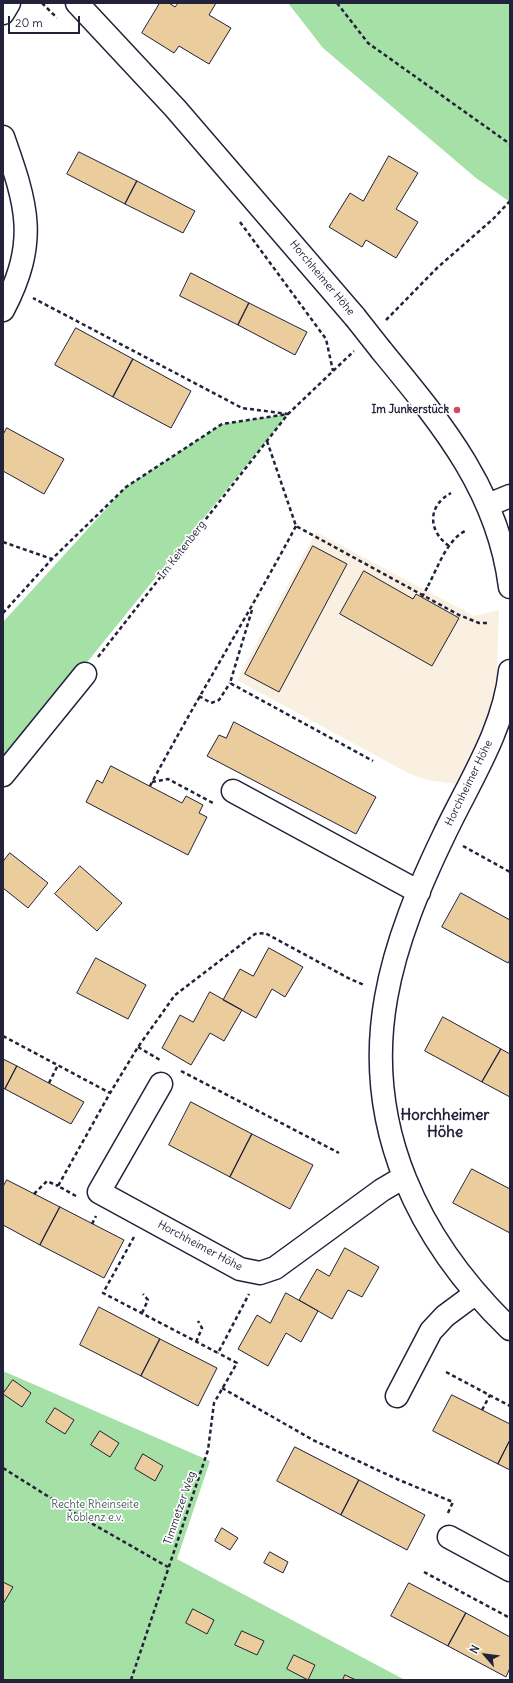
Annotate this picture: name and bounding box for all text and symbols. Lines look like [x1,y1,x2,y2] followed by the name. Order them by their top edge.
[10,8,82,34] scale bar
[15,15,43,30] text: 20 m
[287,238,357,318] street label: Horchheimer Höhe
[371,403,449,417] place label: Im Junkerstück
[452,405,462,415] marker: Im Junkerstück
[155,518,209,582] street label: Im Keitenberg
[442,738,496,828] street label: Horchheimer Höhe
[401,1107,489,1142] district label: Horchheimer Höhe
[155,1218,245,1274] street label: Horchheimer Höhe
[161,1469,199,1547] street label: Timmetzer Weg
[51,1498,139,1524] park label: Rechte Rheinseite Koblenz e.v.
[465,1635,505,1675] north arrow
[466,1643,482,1656] text: N

